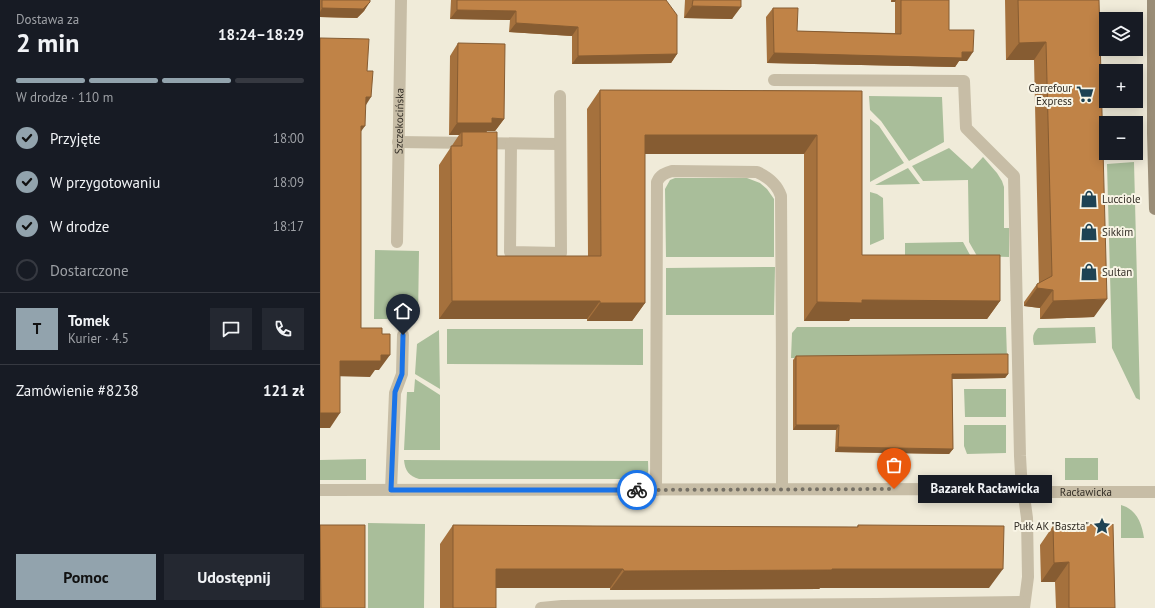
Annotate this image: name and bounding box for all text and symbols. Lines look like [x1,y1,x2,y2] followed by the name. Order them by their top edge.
[16,11,79,28] text: Dostawa za
[1099,12,1143,160] map controls
[1099,12,1143,56] button: layers
[218,25,304,44] text: 18:24–18:29
[16,26,79,59] text: 2 min
[1099,64,1143,108] button: +
[1028,81,1072,108] place label: Carrefour Express
[1075,84,1095,104] supermarket icon: Carrefour Express
[391,88,407,154] street label: Szczekocińska
[16,89,113,106] text: W drodze · 110 m
[1099,116,1143,160] button: −
[16,127,38,149] icon: check
[50,129,101,148] text: Przyjęte
[273,130,304,147] text: 18:00
[16,171,38,193] icon: check
[50,173,160,192] text: W przygotowaniu
[273,174,304,191] text: 18:09
[1079,189,1099,209] shop icon: Lucciole
[1102,192,1141,206] place label: Lucciole
[16,215,38,237] icon: check
[50,217,109,236] text: W drodze
[273,218,304,235] text: 18:17
[1079,222,1099,242] shop icon: Sikkim
[1102,225,1133,239] place label: Sikkim
[50,261,129,280] text: Dostarczone
[1079,262,1099,282] shop icon: Sultan
[1102,265,1132,279] place label: Sultan
[386,294,420,335] pin
[392,300,414,322] icon: home
[210,308,252,350] button: chat
[262,308,304,350] button: phone
[68,311,110,330] text: Tomek
[33,319,41,338] text: T
[68,330,129,347] text: Kurier · 4.5
[16,381,139,400] text: Zamówienie #8238
[263,381,304,400] text: 121 zł
[877,448,911,489] pin
[883,454,905,476] icon: bag
[617,470,657,510] courier
[918,475,1052,503] callout: Bazarek Racławicka
[626,479,648,501] icon: bike
[931,480,1039,497] text: Bazarek Racławicka
[1060,485,1112,499] street label: Racławicka
[1092,516,1112,536] place icon: Pułk AK "Baszta"
[1014,519,1089,533] place label: Pułk AK "Baszta"
[16,554,156,600] button: Pomoc
[164,554,304,600] button: Udostępnij

